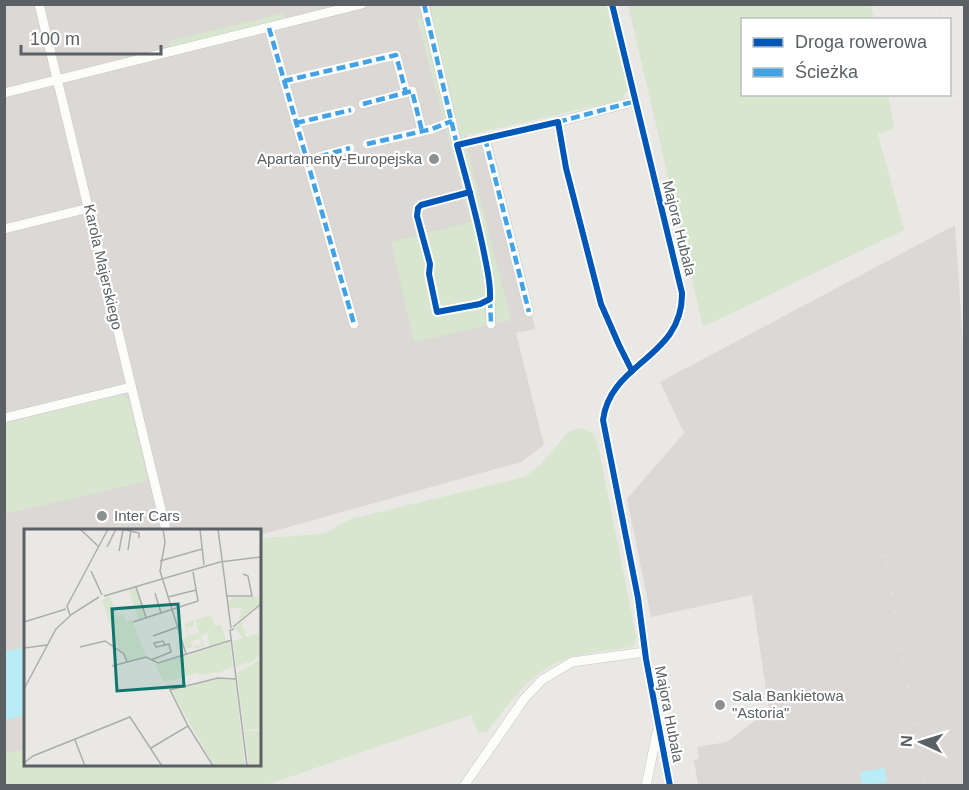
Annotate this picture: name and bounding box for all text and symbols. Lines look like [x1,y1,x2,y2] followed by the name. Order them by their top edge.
[21,18,160,56] scale bar
[741,18,951,96] legend
[30,29,80,49] text: 100 m
[795,32,928,52] text: Droga rowerowa
[795,61,859,82] text: Ścieżka
[257,150,423,167] place label: Apartamenty-Europejska
[427,152,441,166] marker: Apartamenty-Europejska
[659,178,700,278] street label: Majora Hubala
[81,202,126,331] street label: Karola Majerskiego
[114,507,180,524] place label: Inter Cars
[95,509,109,523] marker: Inter Cars
[24,529,261,766] inset map
[652,664,687,764] street label: Majora Hubala
[732,687,844,721] place label: Sala Bankietowa "Astoria"
[713,698,727,712] marker: Sala Bankietowa "Astoria"
[891,712,951,772] north arrow
[898,735,915,747] text: N

